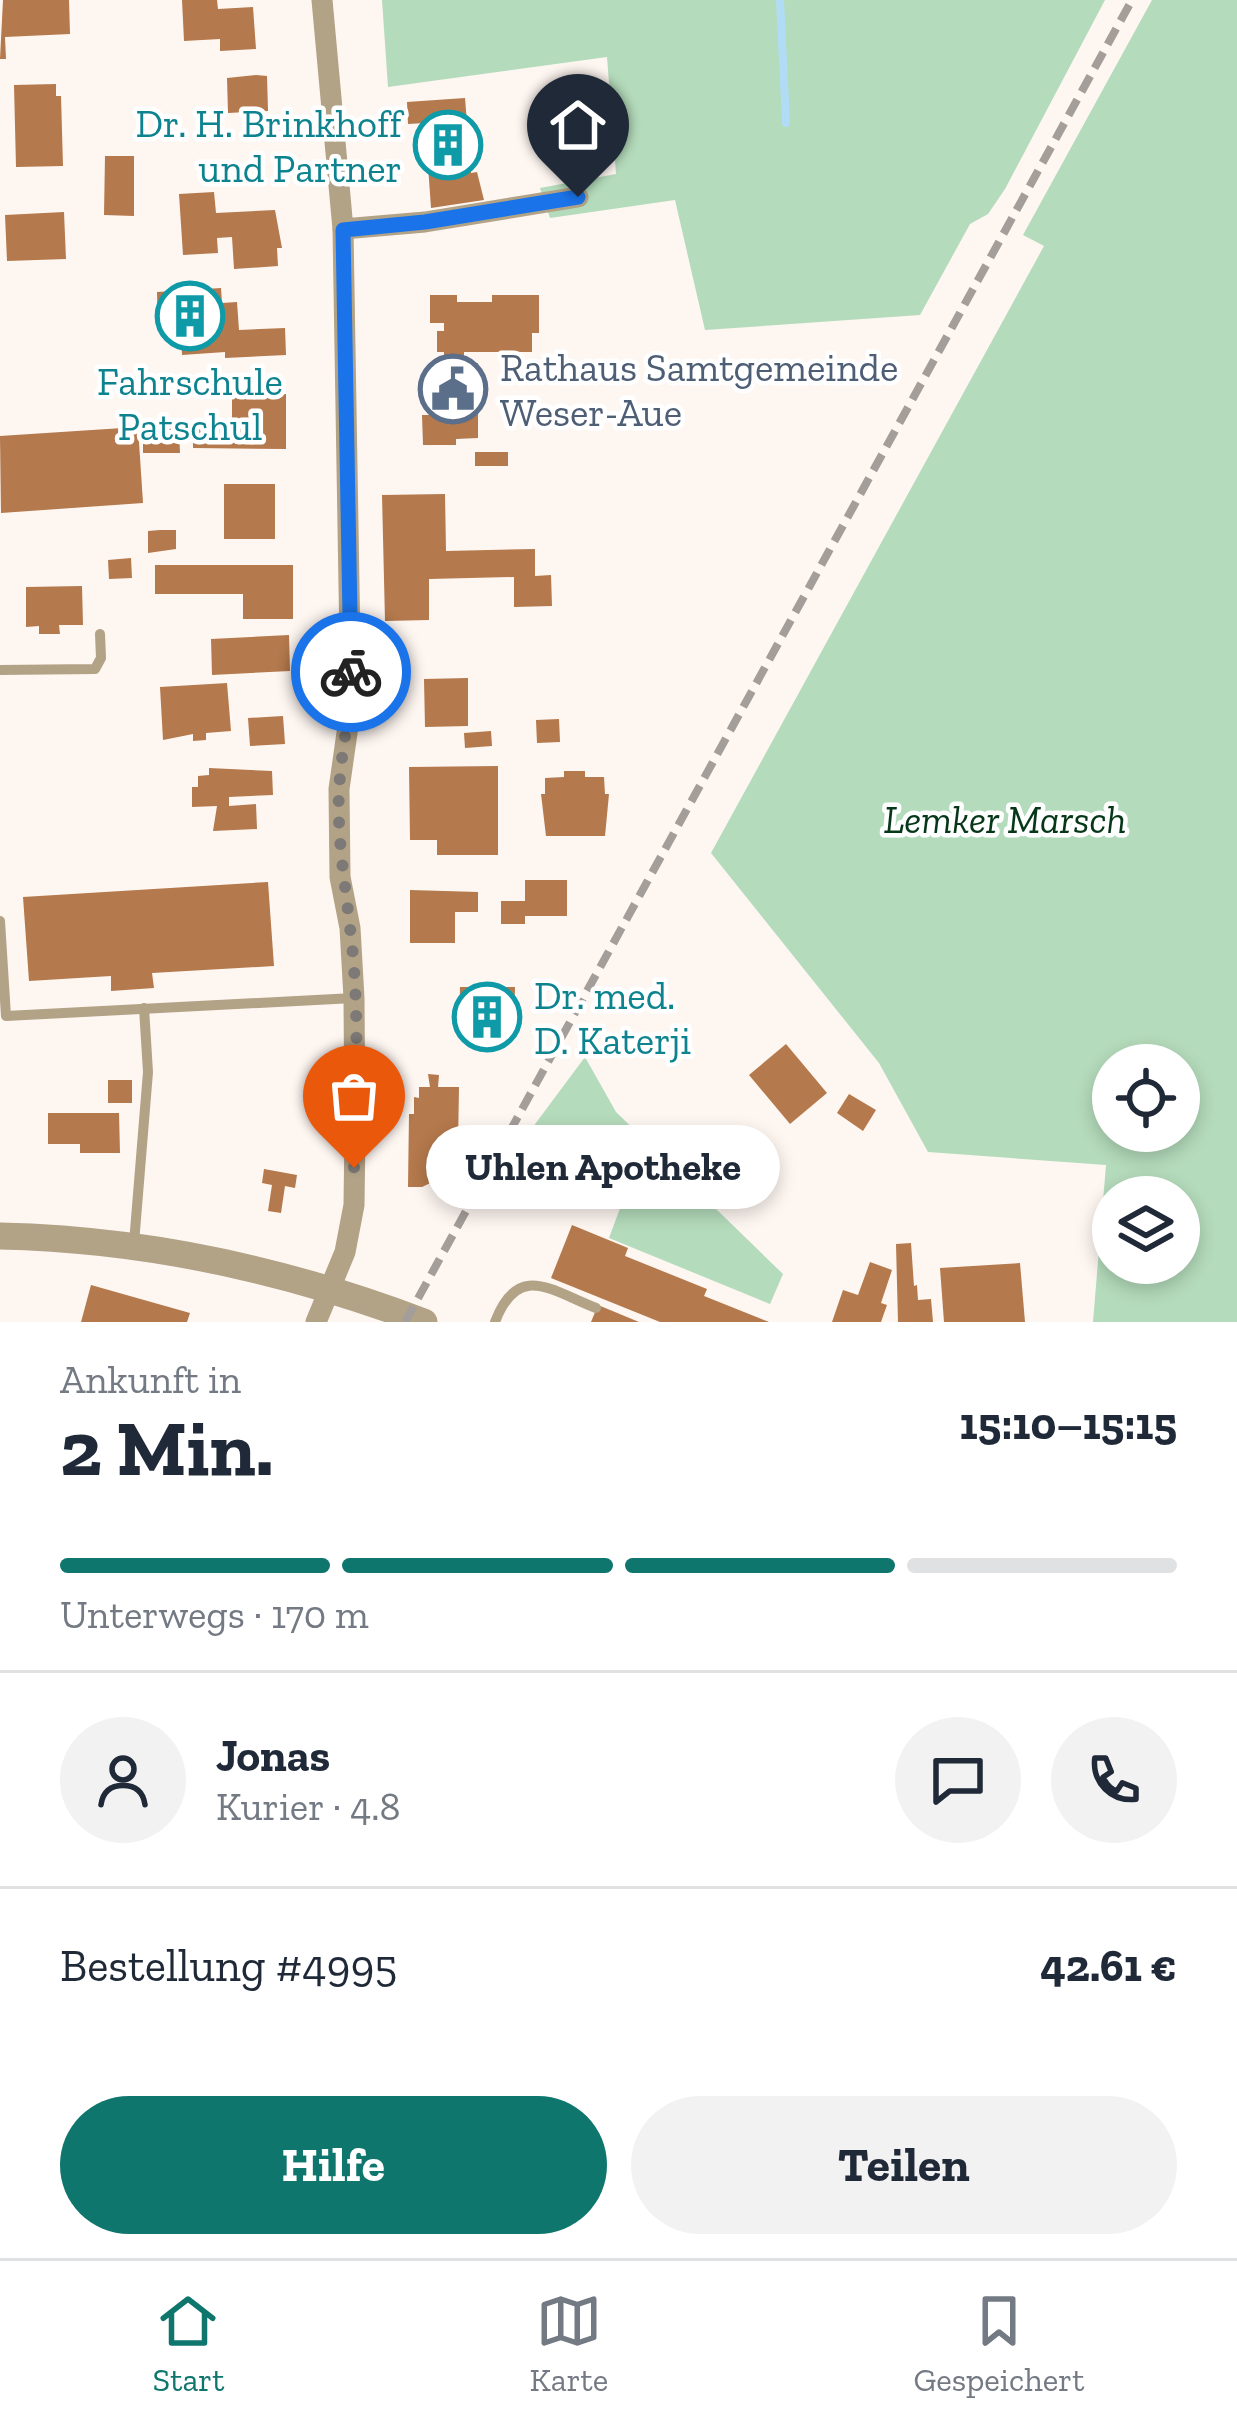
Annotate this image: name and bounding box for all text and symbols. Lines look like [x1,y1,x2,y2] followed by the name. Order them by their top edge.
[527,74,629,197] pin
[545,92,611,158] icon: home
[136,100,405,192] place label: Dr. H. Brinkhoff und Partner
[413,110,483,180] building icon: Dr. H. Brinkhoff und Partner
[155,281,225,351] building icon: Fahrschule Patschul
[500,344,898,436] place label: Rathaus Samtgemeinde Weser-Aue
[418,354,488,424] public building icon: Rathaus Samtgemeinde Weser-Aue
[97,358,283,450] place label: Fahrschule Patschul
[291,612,411,732] courier
[318,639,384,705] icon: bike
[884,796,1126,843] park label: Lemker Marsch
[534,972,691,1064] place label: Dr. med. D. Katerji
[452,982,522,1052] building icon: Dr. med. D. Katerji
[1092,1044,1200,1284] map controls
[1092,1044,1200,1152] button: locate
[303,1045,405,1168] pin
[321,1063,387,1129] icon: bag
[426,1126,780,1210] callout: Uhlen Apotheke
[465,1143,741,1190] text: Uhlen Apotheke
[1092,1176,1200,1284] button: layers
[60,1356,241,1403] text: Ankunft in
[960,1397,1177,1451] text: 15:10–15:15
[60,1401,274,1495] text: 2 Min.
[60,1591,369,1638] text: Unterwegs · 170 m
[60,1717,186,1843] button: person
[895,1717,1021,1843] button: chat
[1051,1717,1177,1843] button: phone
[216,1729,330,1783] text: Jonas
[216,1783,400,1830] text: Kurier · 4.8
[60,1939,397,1993] text: Bestellung #4995
[1040,1939,1177,1993] text: 42.61 €
[60,2096,607,2234] button: Hilfe
[631,2096,1177,2234] button: Teilen
[153,2288,224,2399] tab: Start
[530,2288,608,2399] tab: Karte
[913,2288,1084,2399] tab: Gespeichert

